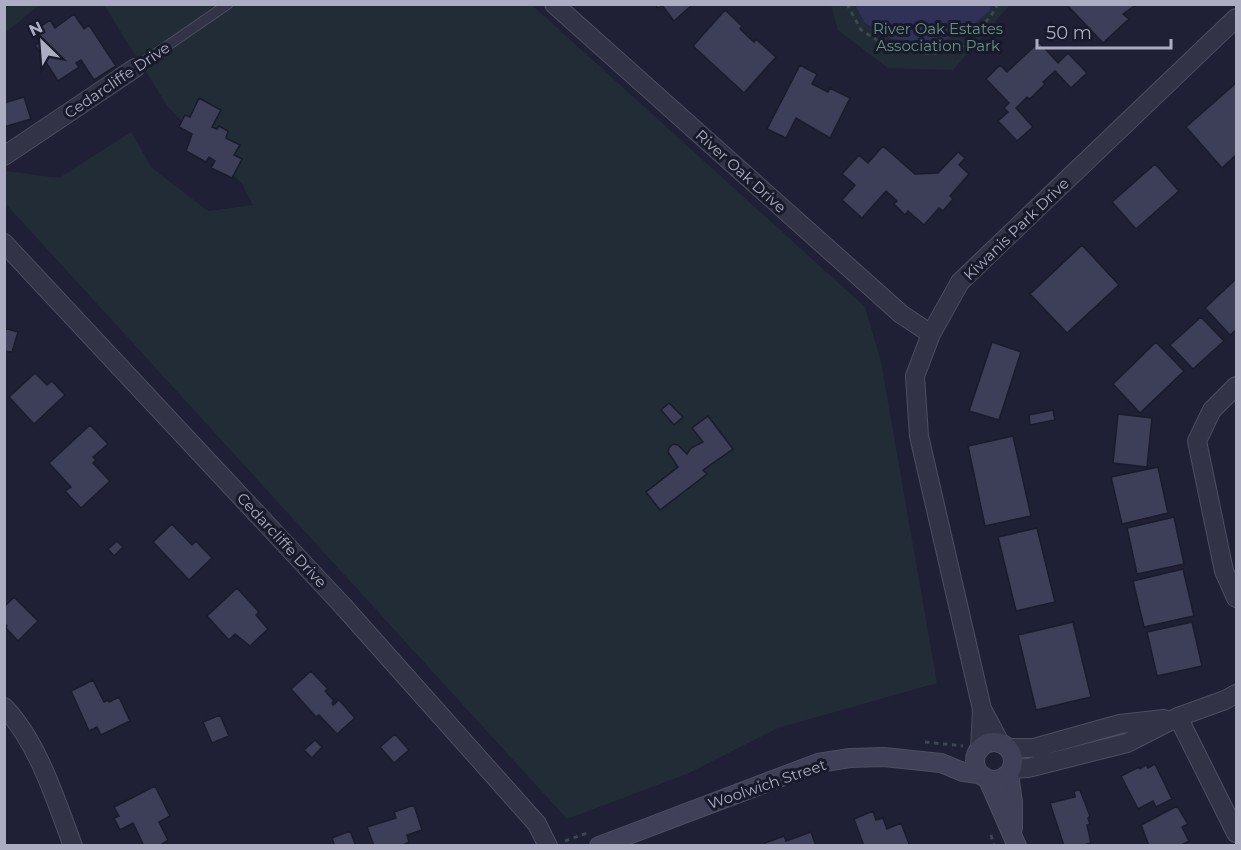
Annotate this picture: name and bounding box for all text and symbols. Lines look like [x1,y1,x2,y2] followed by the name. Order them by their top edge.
[12,12,72,72] north arrow
[1037,12,1170,50] scale bar
[26,18,46,40] text: N
[873,19,1003,55] park label: River Oak Estates Association Park
[1046,22,1092,44] text: 50 m
[61,38,173,122] street label: Cedarcliffe Drive
[692,125,790,217] street label: River Oak Drive
[959,174,1073,284] street label: Kiwanis Park Drive
[233,489,331,591] street label: Cedarcliffe Drive
[705,755,829,813] street label: Woolwich Street

